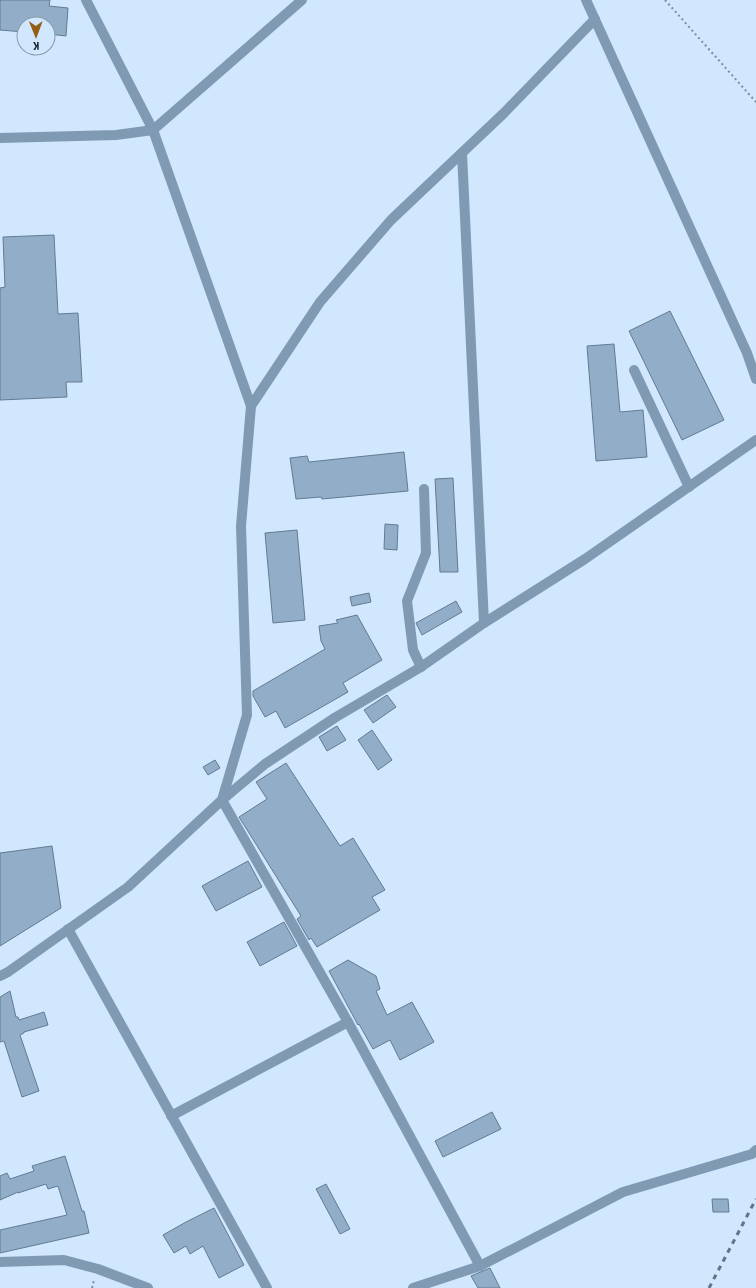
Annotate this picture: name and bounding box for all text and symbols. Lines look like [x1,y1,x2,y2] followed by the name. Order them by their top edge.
[16,16,56,56] north arrow
[32,39,39,52] text: K

